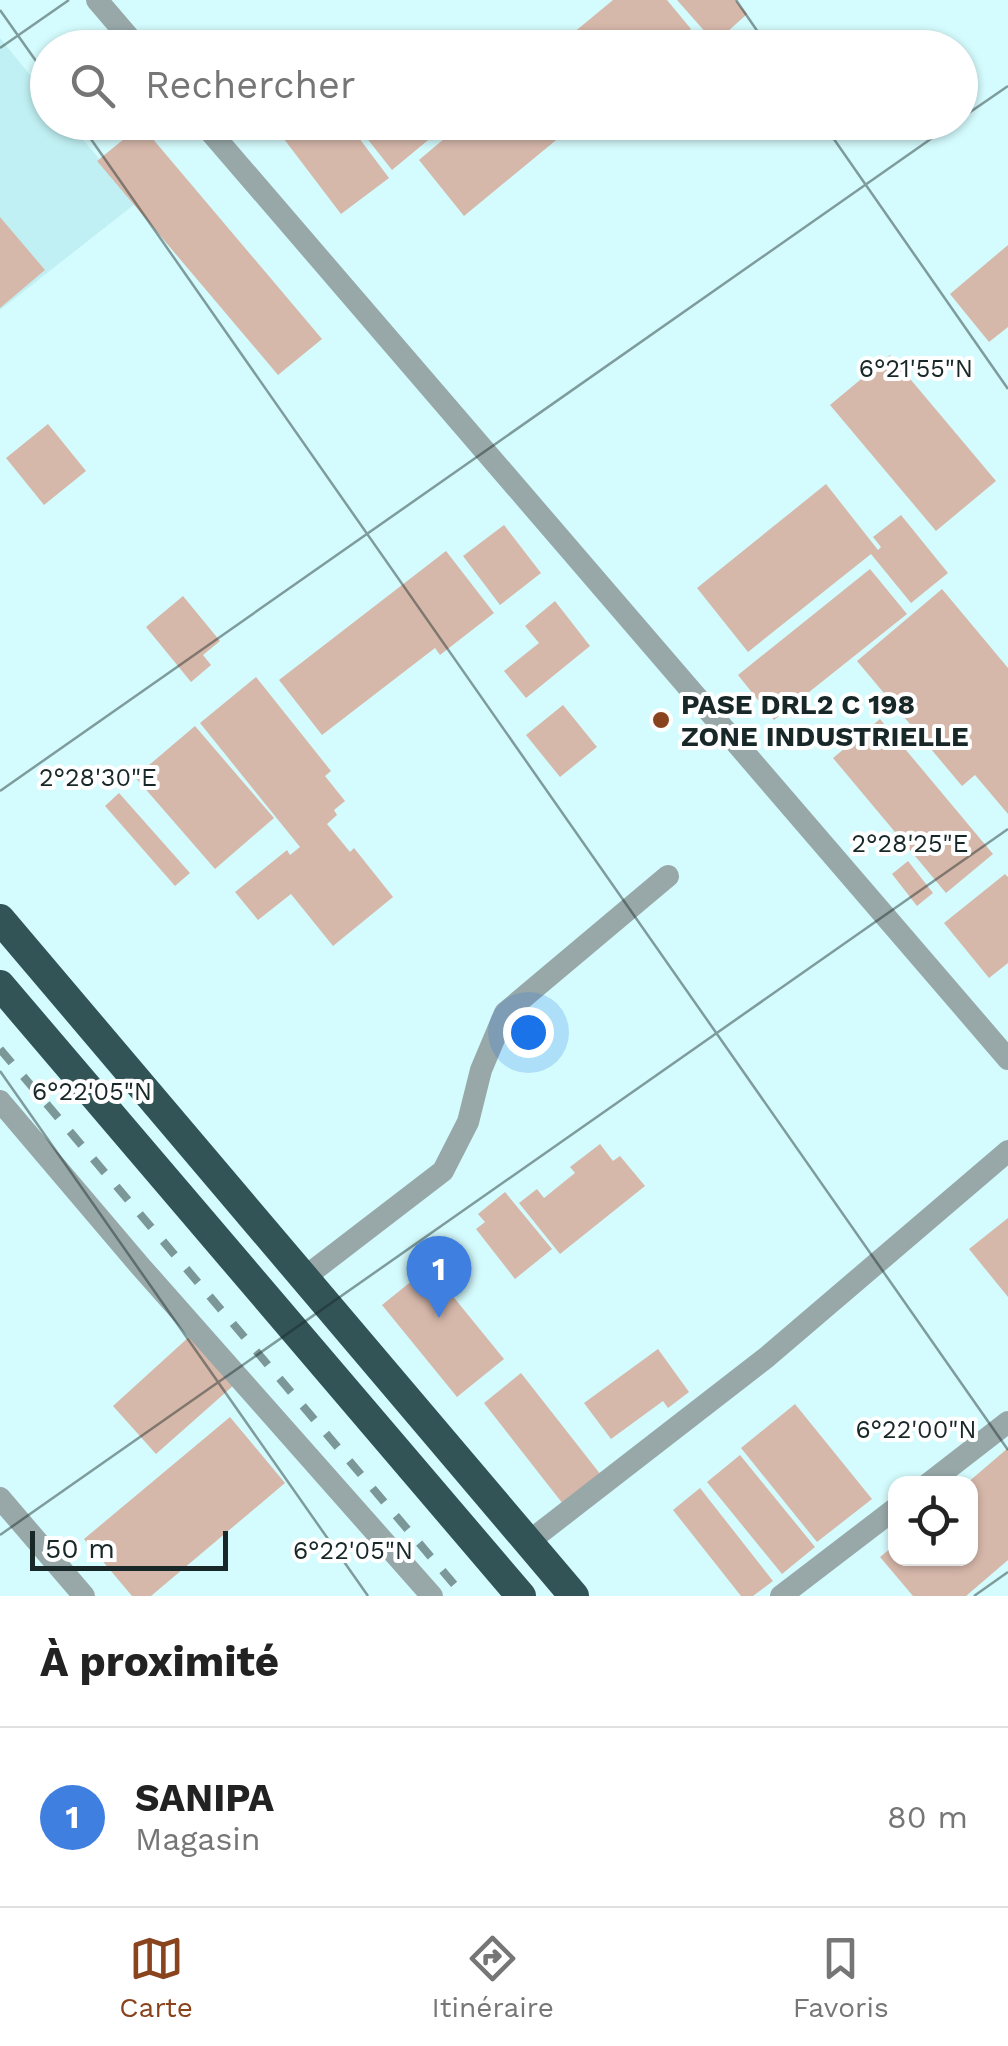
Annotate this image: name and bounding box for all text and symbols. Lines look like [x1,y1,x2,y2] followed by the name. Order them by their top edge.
[30,30,978,140] search box
[65,58,120,113] icon: search
[145,63,355,107] text: Rechercher
[859,354,973,383] text: 6°21'55"N
[681,688,969,753] place label: PASE DRL2 C 198 ZONE INDUSTRIELLE
[650,709,672,731] marker: PASE DRL2 C 198 ZONE INDUSTRIELLE
[39,763,157,792] text: 2°28'30"E
[851,829,969,858] text: 2°28'25"E
[503,1007,554,1058] your location
[32,1077,152,1106] text: 6°22'05"N
[406,1236,472,1318] pin: 1
[855,1415,977,1444] text: 6°22'00"N
[888,1476,978,1566] map controls
[888,1476,978,1566] button: locate
[30,1526,228,1570] scale bar
[45,1532,115,1565] text: 50 m
[293,1536,413,1565] text: 6°22'05"N
[40,1637,279,1686] text: À proximité
[135,1776,274,1820] text: SANIPA
[66,1798,79,1836] text: 1
[887,1798,968,1836] text: 80 m
[135,1820,261,1858] text: Magasin
[119,1931,193,2024] tab: Carte
[432,1931,554,2024] tab: Itinéraire
[793,1931,889,2024] tab: Favoris

